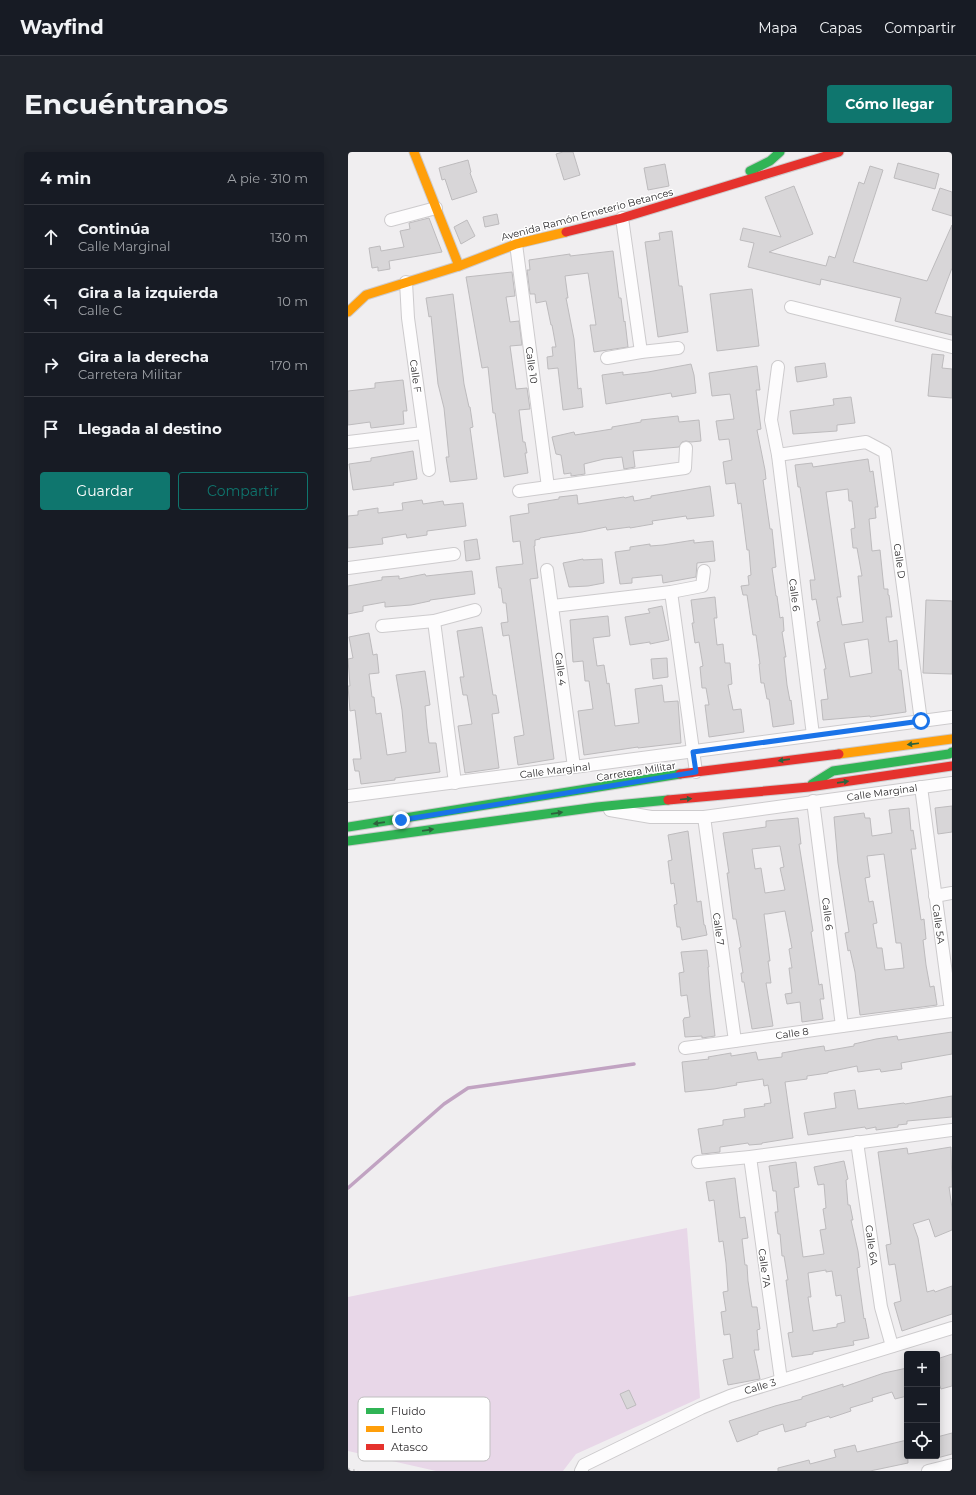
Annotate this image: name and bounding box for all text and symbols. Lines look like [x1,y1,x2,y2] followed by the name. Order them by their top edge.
[20,16,104,39] text: Wayfind
[758,19,798,37] text: Mapa
[820,19,862,37] text: Capas
[884,19,956,37] text: Compartir
[827,85,952,123] button: Cómo llegar
[24,87,228,121] text: Encuéntranos
[40,168,91,188] text: 4 min
[227,170,308,186] text: A pie · 310 m
[500,185,675,244] street label: Avenida Ramón Emeterio Betances
[78,219,150,238] text: Continúa
[40,226,62,248] icon: ahead
[270,229,308,245] text: 130 m
[78,238,171,254] text: Calle Marginal
[78,283,218,302] text: Gira a la izquierda
[40,290,62,312] icon: left
[278,293,308,309] text: 10 m
[78,302,122,318] text: Calle C
[522,346,541,385] street label: Calle 10
[78,347,209,366] text: Gira a la derecha
[40,354,62,376] icon: right
[270,357,308,373] text: 170 m
[407,359,424,393] street label: Calle F
[78,366,182,382] text: Carretera Militar
[40,418,62,440] icon: arrive
[78,419,222,438] text: Llegada al destino
[40,472,170,510] button: Guardar
[178,472,308,510] button: Compartir
[891,543,908,579] street label: Calle D
[786,578,803,612] street label: Calle 6
[552,652,569,687] street label: Calle 4
[912,712,930,730] route start
[907,741,919,747] one-way arrow
[778,757,790,763] one-way arrow
[595,759,677,784] street label: Carretera Militar
[519,760,591,781] street label: Calle Marginal
[837,779,849,785] one-way arrow
[846,781,918,804] street label: Calle Marginal
[680,796,692,803] one-way arrow
[551,810,563,816] one-way arrow
[392,811,410,829] route end
[373,820,385,826] one-way arrow
[422,827,434,833] one-way arrow
[819,897,836,931] street label: Calle 6
[929,903,948,945] street label: Calle 5A
[710,912,727,946] street label: Calle 7
[775,1025,809,1042] street label: Calle 8
[862,1224,881,1267] street label: Calle 6A
[755,1248,774,1289] street label: Calle 7A
[904,1351,940,1459] map controls
[904,1351,940,1387] button: +
[743,1375,778,1397] street label: Calle 3
[904,1387,940,1423] button: −
[358,1397,490,1461] legend
[391,1404,426,1418] text: Fluido
[391,1422,423,1436] text: Lento
[904,1423,940,1459] button: locate
[391,1440,428,1454] text: Atasco

